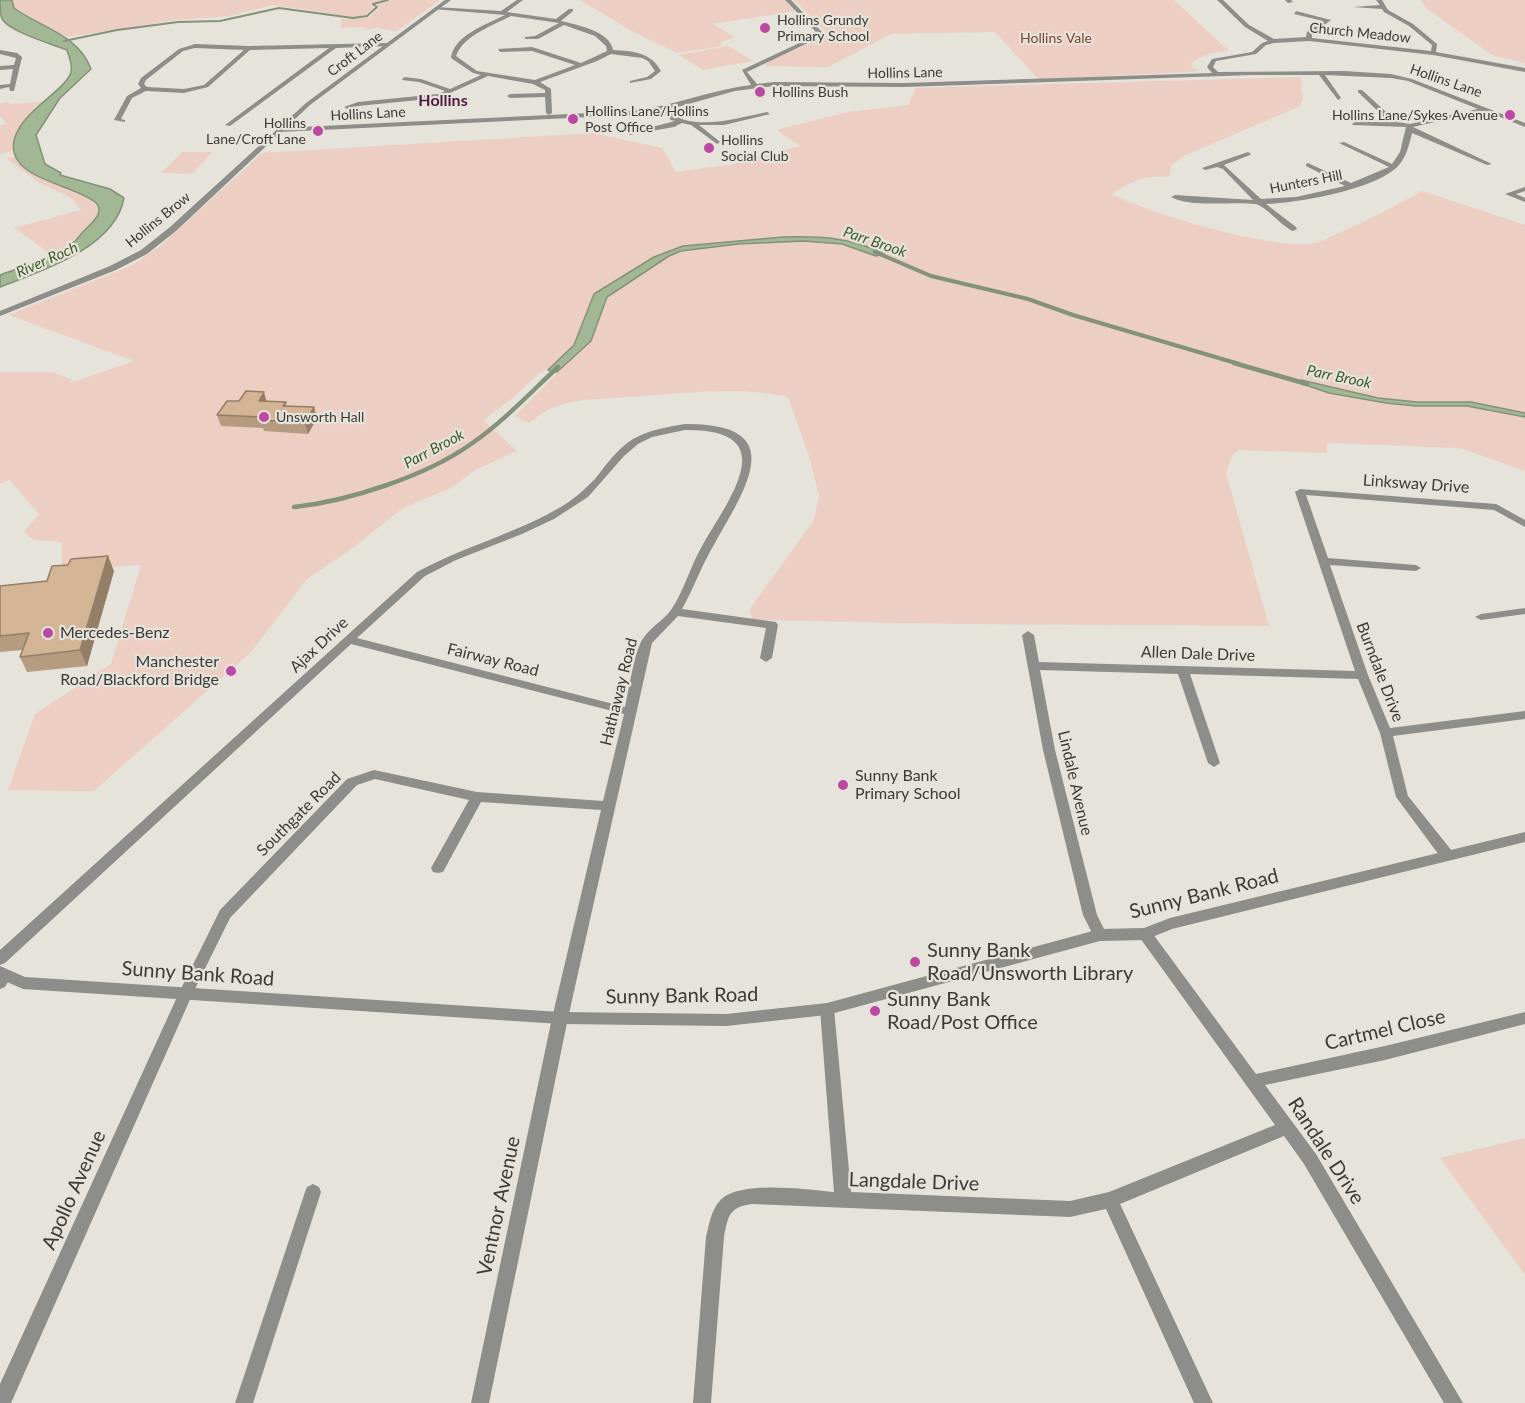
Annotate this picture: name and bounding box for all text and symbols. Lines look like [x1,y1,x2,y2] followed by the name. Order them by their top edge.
[777,12,869,44] place label: Hollins Grundy Primary School
[1309,19,1411,47] street label: Church Meadow
[758,21,772,35] marker: Hollins Grundy Primary School
[324,28,386,80] street label: Croft Lane
[1020,30,1092,46] park label: Hollins Vale
[1408,61,1484,101] street label: Hollins Lane
[867,64,943,82] street label: Hollins Lane
[772,84,848,100] place label: Hollins Bush
[753,85,767,99] marker: Hollins Bush
[418,91,468,111] district label: Hollins
[585,103,709,136] place label: Hollins Lane/Hollins Post Office
[330,104,406,124] street label: Hollins Lane
[1332,107,1498,123] place label: Hollins Lane/Sykes Avenue
[1503,108,1517,122] marker: Hollins Lane/Sykes Avenue
[566,112,580,126] marker: Hollins Lane/Hollins Post Office
[206,115,306,148] place label: Hollins Lane/Croft Lane
[311,124,325,138] marker: Hollins Lane/Croft Lane
[721,132,789,164] place label: Hollins Social Club
[702,141,716,155] marker: Hollins Social Club
[1268,167,1344,197] street label: Hunters Hill
[122,189,194,251] street label: Hollins Brow
[841,223,909,261] water label: Parr Brook
[13,238,81,282] water label: River Roch
[1305,361,1373,393] water label: Parr Brook
[276,409,364,425] place label: Unsworth Hall
[257,410,271,424] marker: Unsworth Hall
[401,426,467,472] water label: Parr Brook
[1362,471,1470,497] street label: Linksway Drive
[286,613,352,677] street label: Ajax Drive
[1352,619,1408,725] street label: Burndale Drive
[60,623,170,643] place label: Mercedes-Benz
[41,626,55,640] marker: Mercedes-Benz
[596,636,642,748] street label: Hathaway Road
[445,639,541,681] street label: Fairway Road
[1141,642,1255,666] street label: Allen Dale Drive
[60,652,219,690] place label: Manchester Road/Blackford Bridge
[224,664,238,678] marker: Manchester Road/Blackford Bridge
[1054,729,1096,837] street label: Lindale Avenue
[855,766,961,804] place label: Sunny Bank Primary School
[253,768,345,860] street label: Southgate Road
[836,778,850,792] marker: Sunny Bank Primary School
[1127,864,1281,924] street label: Sunny Bank Road
[927,939,1133,986] place label: Sunny Bank Road/Unsworth Library
[908,955,922,969] marker: Sunny Bank Road/Unsworth Library
[121,957,275,991] street label: Sunny Bank Road
[605,983,759,1009] street label: Sunny Bank Road
[887,988,1038,1035] place label: Sunny Bank Road/Post Office
[868,1004,882,1018] marker: Sunny Bank Road/Post Office
[1322,1004,1448,1056] street label: Cartmel Close
[1283,1093,1369,1209] street label: Randale Drive
[37,1127,111,1253] street label: Apollo Avenue
[473,1134,525,1278] street label: Ventnor Avenue
[848,1168,980,1196] street label: Langdale Drive

